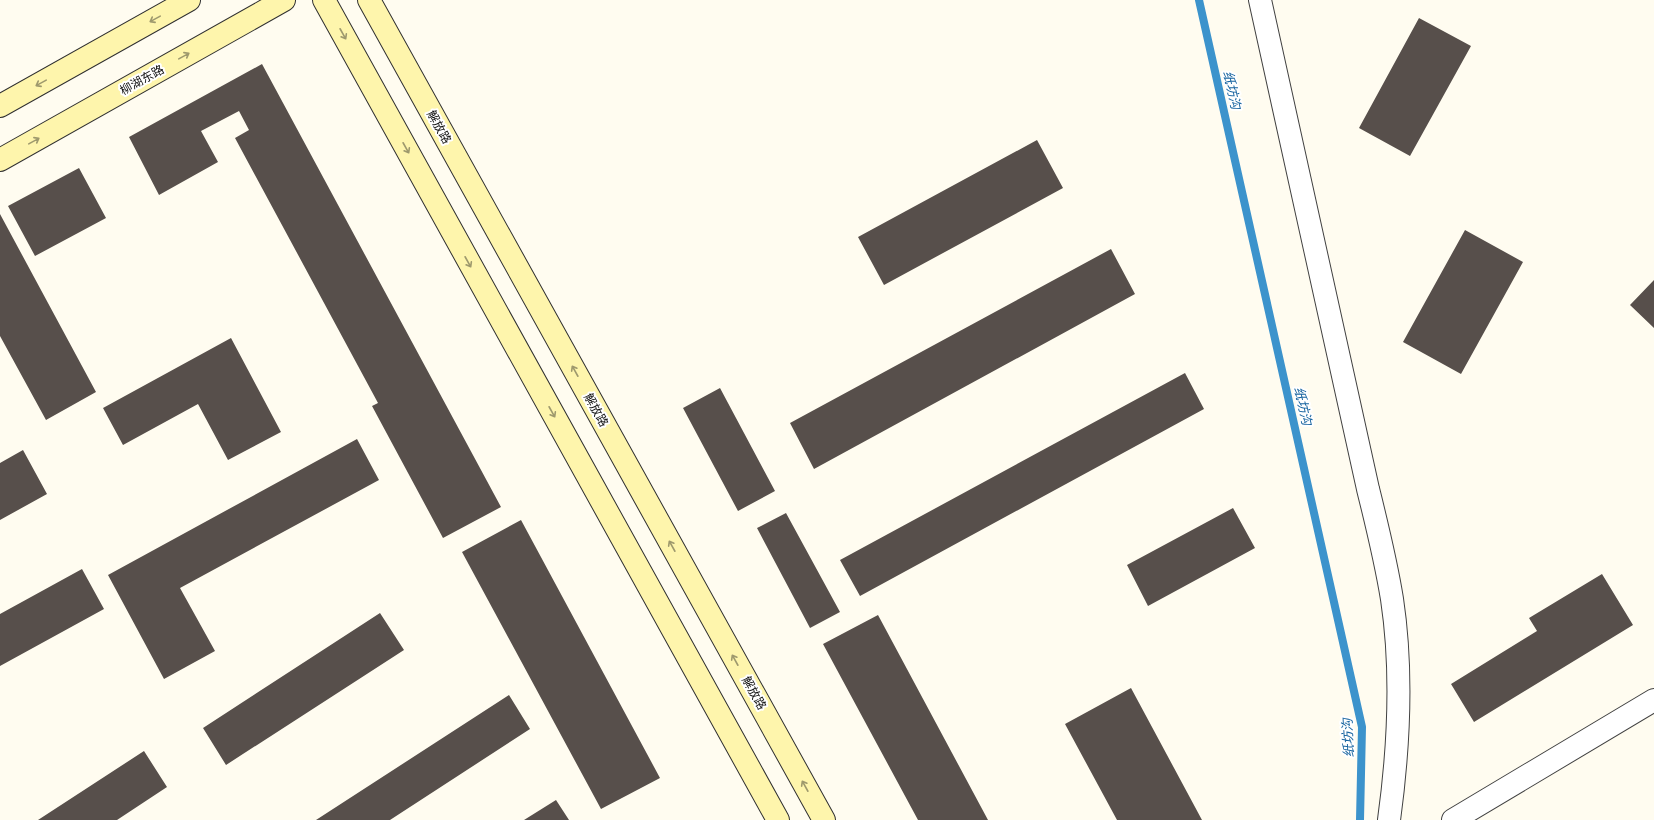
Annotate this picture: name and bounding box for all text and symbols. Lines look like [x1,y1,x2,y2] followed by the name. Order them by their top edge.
[149,16,161,24] one-way arrow
[339,28,347,40] one-way arrow
[178,52,190,60] one-way arrow
[118,62,166,98] street label: 柳湖东路
[1220,69,1244,113] water label: 纸坊沟
[36,80,48,87] one-way arrow
[424,108,454,146] street label: 解放路
[28,136,40,144] one-way arrow
[402,142,410,154] one-way arrow
[465,256,473,268] one-way arrow
[571,366,578,378] one-way arrow
[1291,385,1315,429] water label: 纸坊沟
[581,391,611,429] street label: 解放路
[548,406,556,418] one-way arrow
[668,540,675,552] one-way arrow
[731,654,739,666] one-way arrow
[739,674,769,712] street label: 解放路
[1339,716,1357,758] water label: 纸坊沟
[801,780,808,792] one-way arrow

